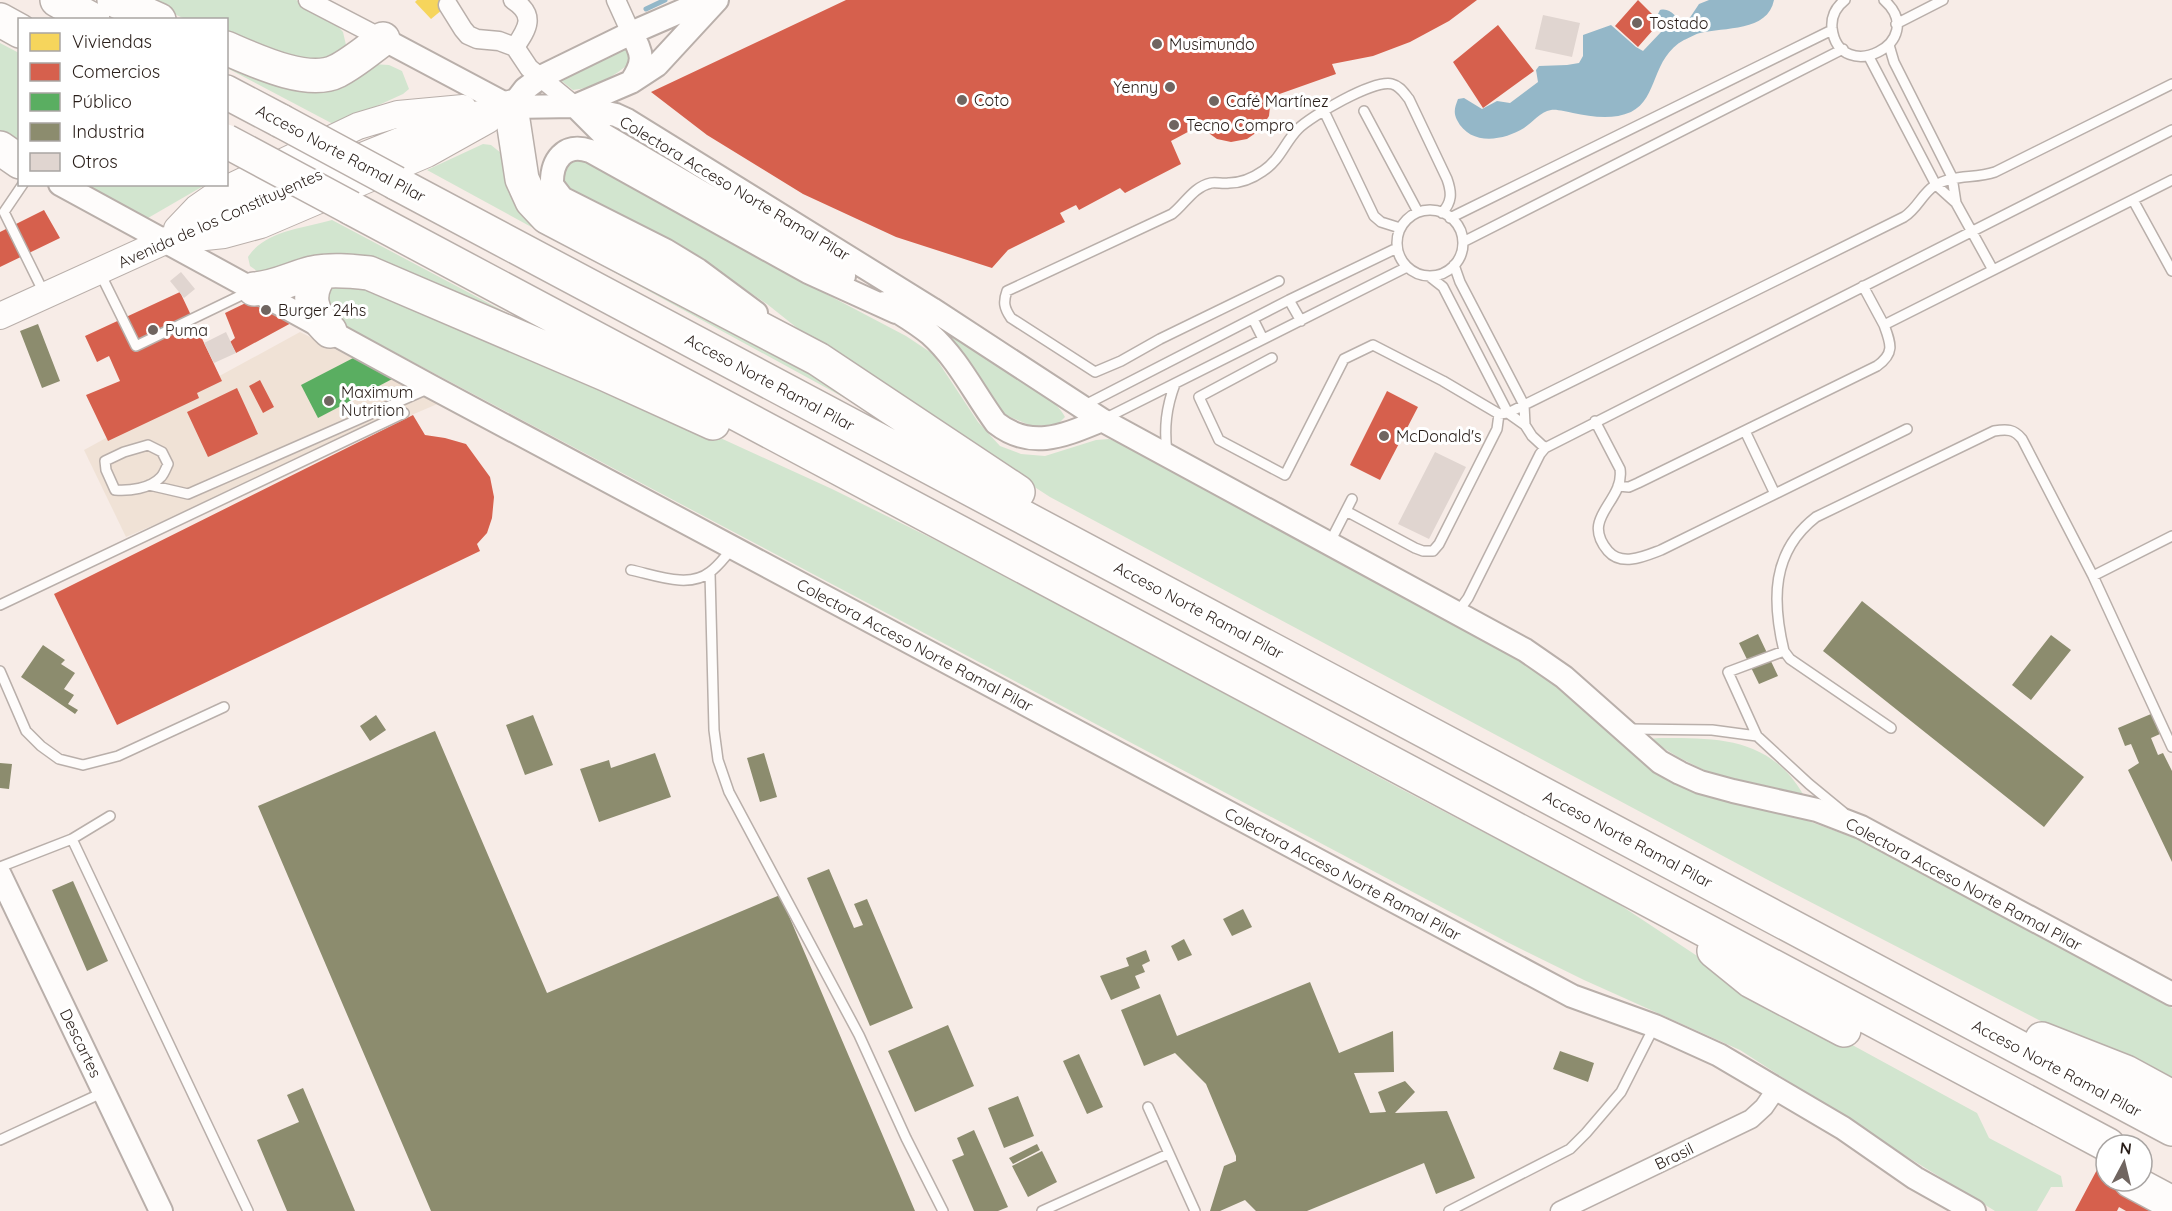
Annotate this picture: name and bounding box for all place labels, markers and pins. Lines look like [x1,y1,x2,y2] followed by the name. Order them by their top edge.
[1649,13,1708,33] place label: Tostado
[1630,16,1644,30] marker: Tostado
[1169,34,1255,54] place label: Musimundo
[1150,37,1164,51] marker: Musimundo
[1113,77,1158,97] place label: Yenny
[1163,80,1177,94] marker: Yenny
[974,90,1009,110] place label: Coto
[1226,91,1329,111] place label: Café Martínez
[955,93,969,107] marker: Coto
[1207,94,1221,108] marker: Café Martínez
[1186,115,1294,135] place label: Tecno Compro
[1167,118,1181,132] marker: Tecno Compro
[278,300,366,320] place label: Burger 24hs
[259,303,273,317] marker: Burger 24hs
[165,320,208,340] place label: Puma
[146,323,160,337] marker: Puma
[341,382,413,420] place label: Maximum Nutrition
[322,394,336,408] marker: Maximum Nutrition
[1396,426,1482,446] place label: McDonald's
[1377,429,1391,443] marker: McDonald's

